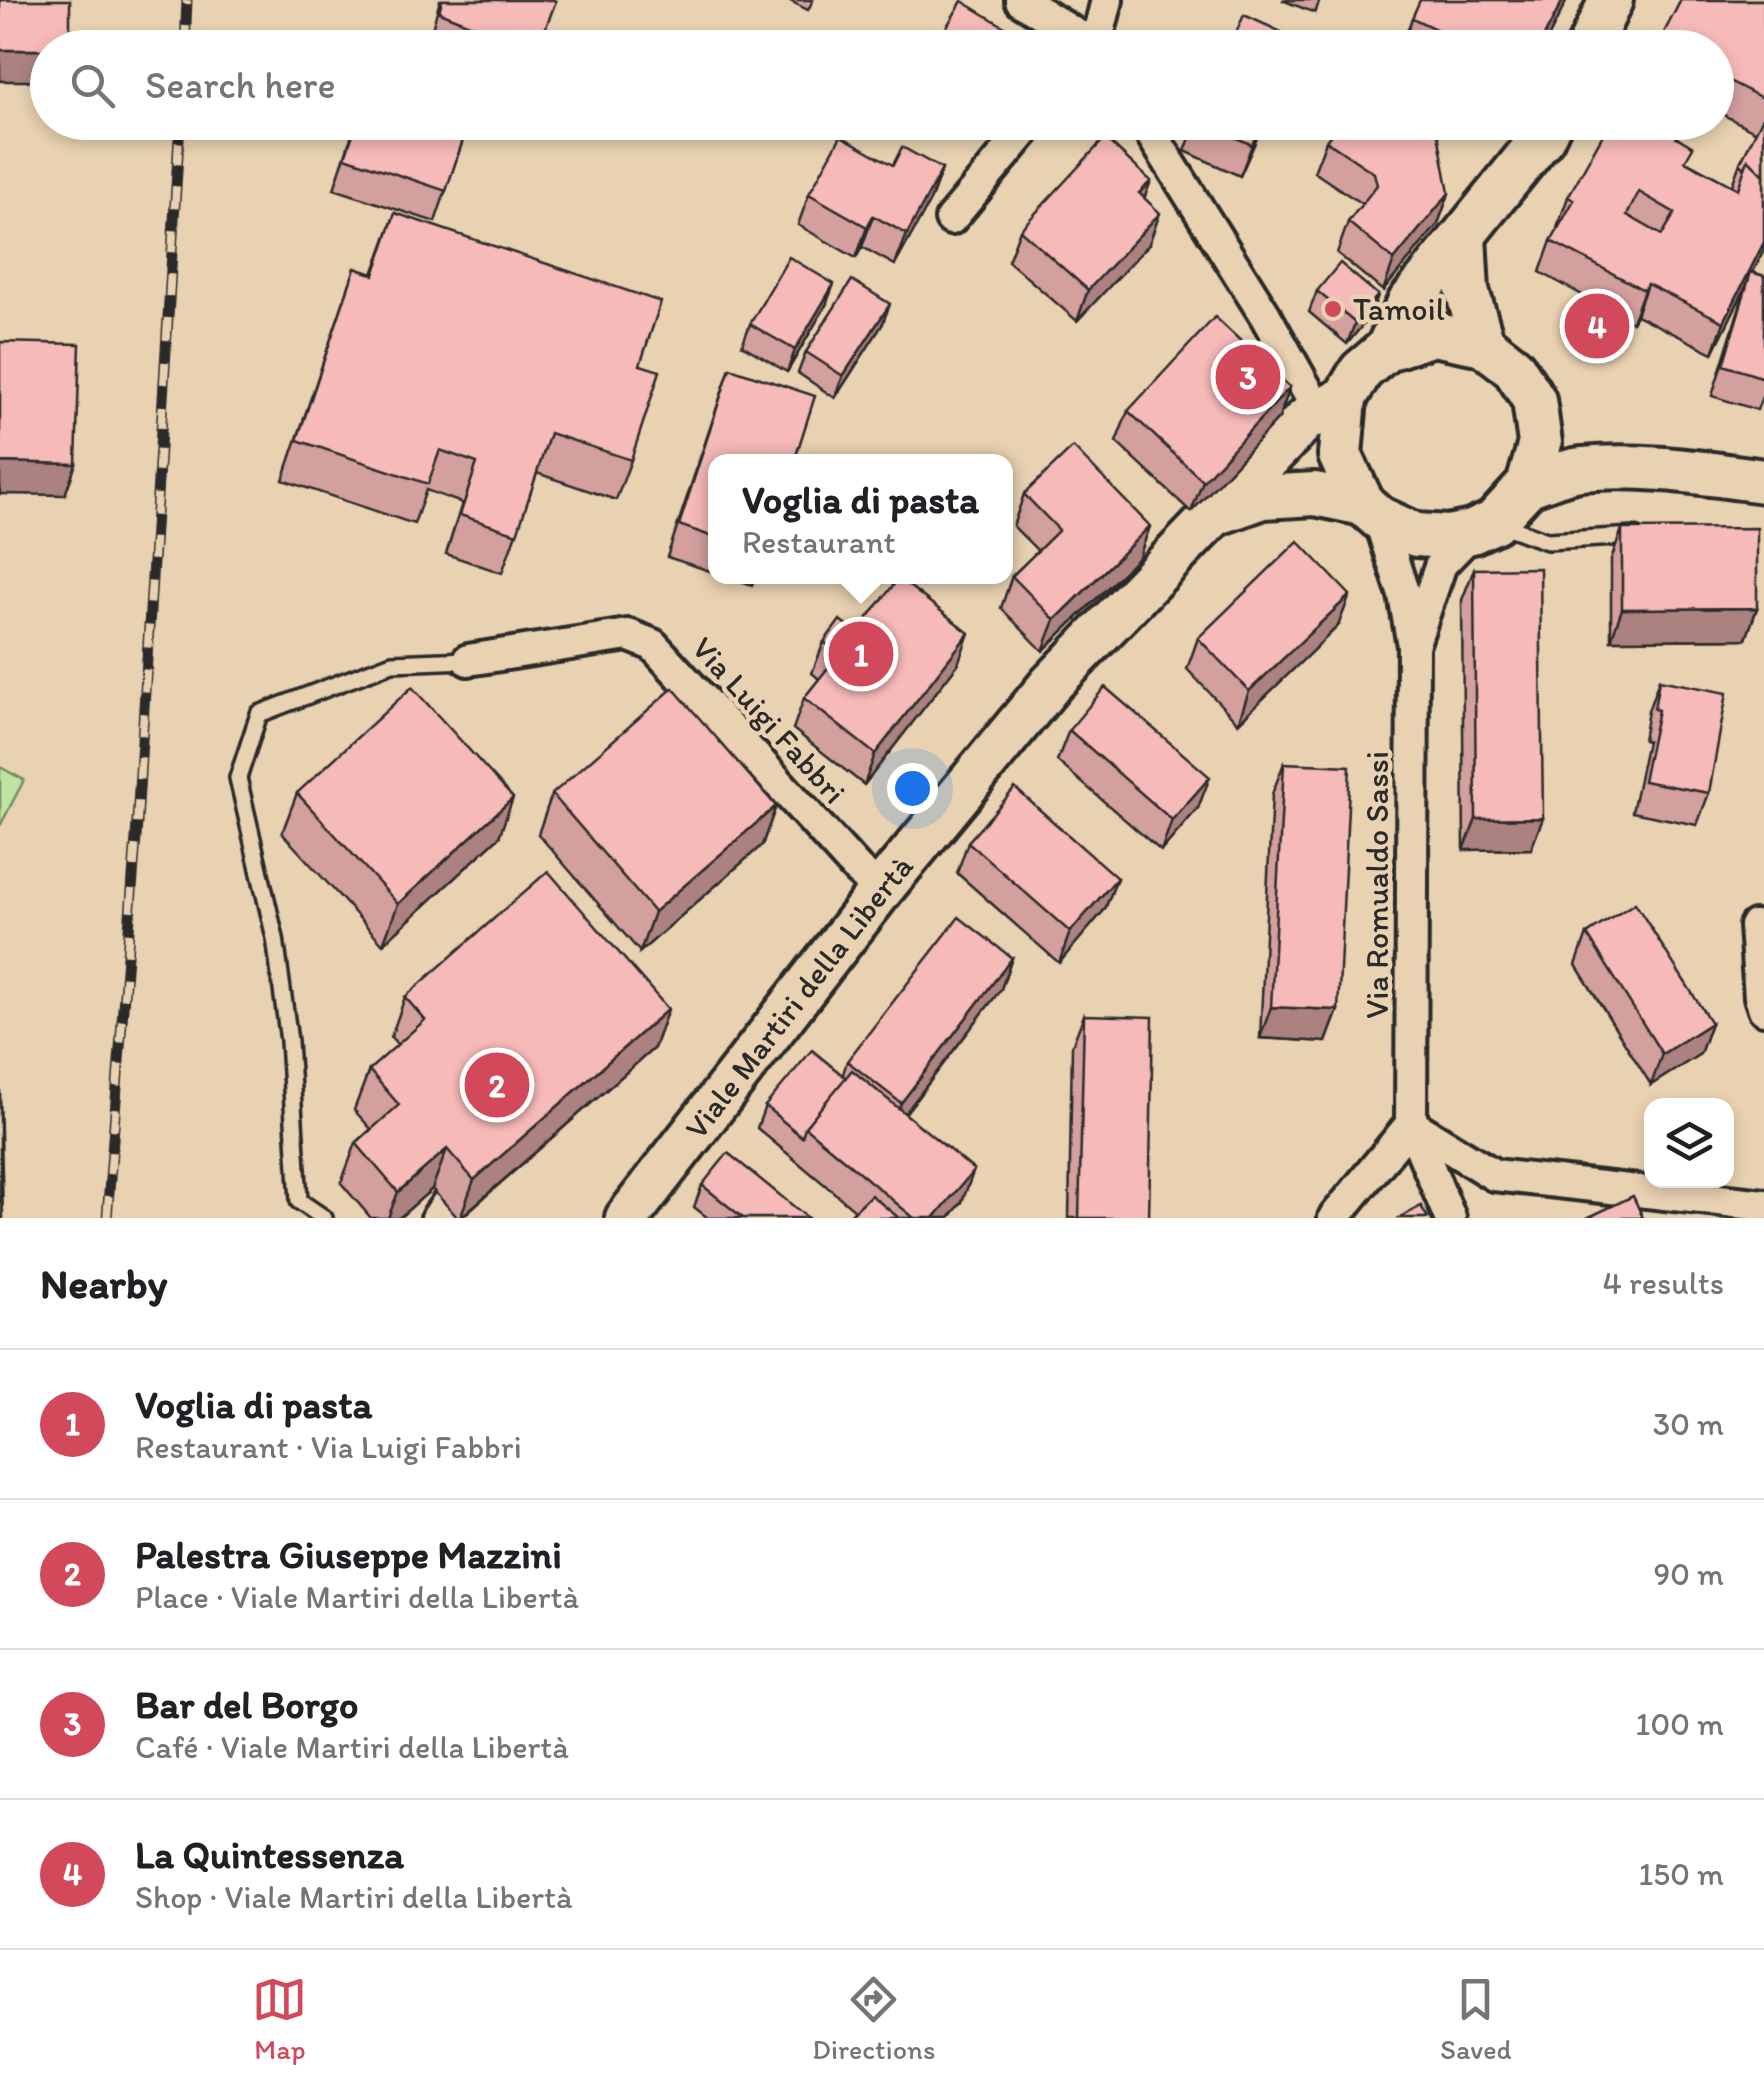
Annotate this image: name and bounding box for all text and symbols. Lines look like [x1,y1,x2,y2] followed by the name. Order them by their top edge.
[30,30,1734,140] search box
[65,58,120,113] icon: search
[145,62,336,108] text: Search here
[1564,288,1630,364] pin: 4
[1353,290,1445,328] place label: Tamoil
[1322,298,1344,320] marker: Tamoil
[1216,340,1280,414] pin: 3
[708,454,1013,584] popup
[742,477,979,523] text: Voglia di pasta
[742,523,895,561] text: Restaurant
[828,616,894,692] pin: 1
[684,629,854,811] street label: Via Luigi Fabbri
[1358,751,1396,1019] street label: Via Romualdo Sassi
[887,763,938,814] your location
[677,847,921,1146] street label: Viale Martiri della Libertà
[464,1048,530,1122] pin: 2
[1644,1098,1734,1188] map controls
[1644,1098,1734,1188] button: layers
[40,1258,167,1309] text: Nearby
[1603,1264,1724,1302] text: 4 results
[135,1382,372,1428] text: Voglia di pasta
[65,1405,80,1443] text: 1
[1653,1405,1724,1443] text: 30 m
[135,1428,522,1466] text: Restaurant · Via Luigi Fabbri
[135,1532,562,1578] text: Palestra Giuseppe Mazzini
[64,1555,81,1593] text: 2
[1653,1555,1724,1593] text: 90 m
[135,1578,579,1616] text: Place · Viale Martiri della Libertà
[135,1682,358,1728] text: Bar del Borgo
[64,1705,81,1743] text: 3
[1636,1705,1724,1743] text: 100 m
[135,1728,569,1766] text: Café · Viale Martiri della Libertà
[135,1832,404,1878] text: La Quintessenza
[63,1855,82,1893] text: 4
[1639,1855,1724,1893] text: 150 m
[135,1878,573,1916] text: Shop · Viale Martiri della Libertà
[252,1972,307,2066] tab: Map
[812,1972,935,2066] tab: Directions
[1440,1972,1512,2066] tab: Saved

